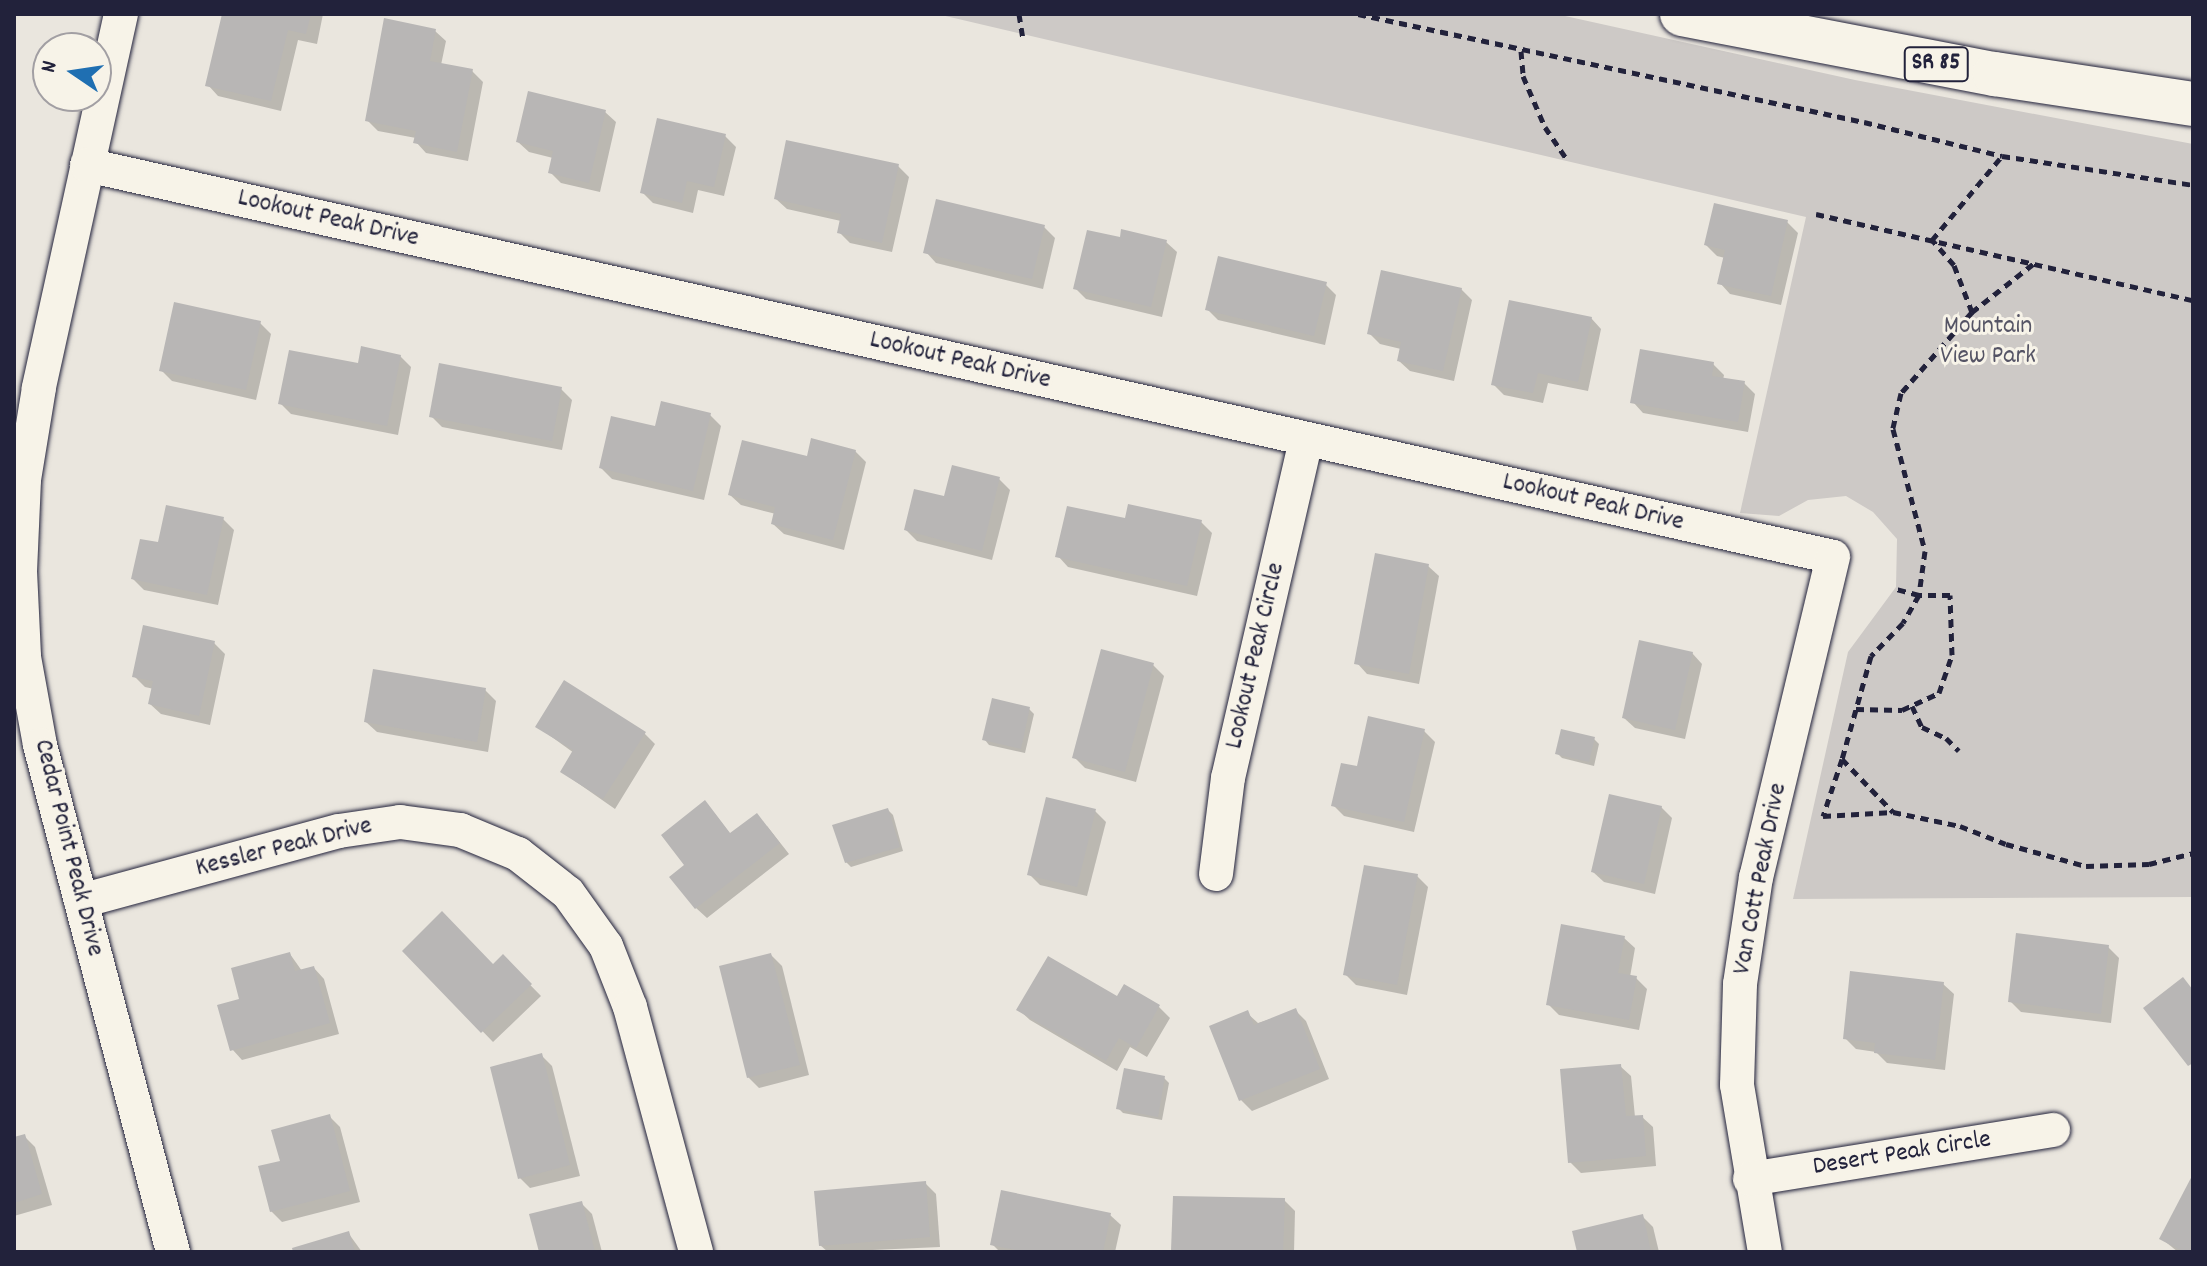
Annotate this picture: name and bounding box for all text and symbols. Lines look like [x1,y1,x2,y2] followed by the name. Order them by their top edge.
[32,32,112,112] north arrow
[1902,44,1970,84] road number: SR 85
[34,58,66,76] text: N
[234,183,422,255] street label: Lookout Peak Drive
[1940,311,2036,372] park label: Mountain View Park
[866,325,1054,397] street label: Lookout Peak Drive
[1499,467,1687,539] street label: Lookout Peak Drive
[1219,560,1293,752] street label: Lookout Peak Circle
[26,736,110,960] street label: Cedar Point Peak Drive
[1727,781,1795,977] street label: Van Cott Peak Drive
[193,811,375,885] street label: Kessler Peak Drive
[1811,1125,1993,1183] street label: Desert Peak Circle

